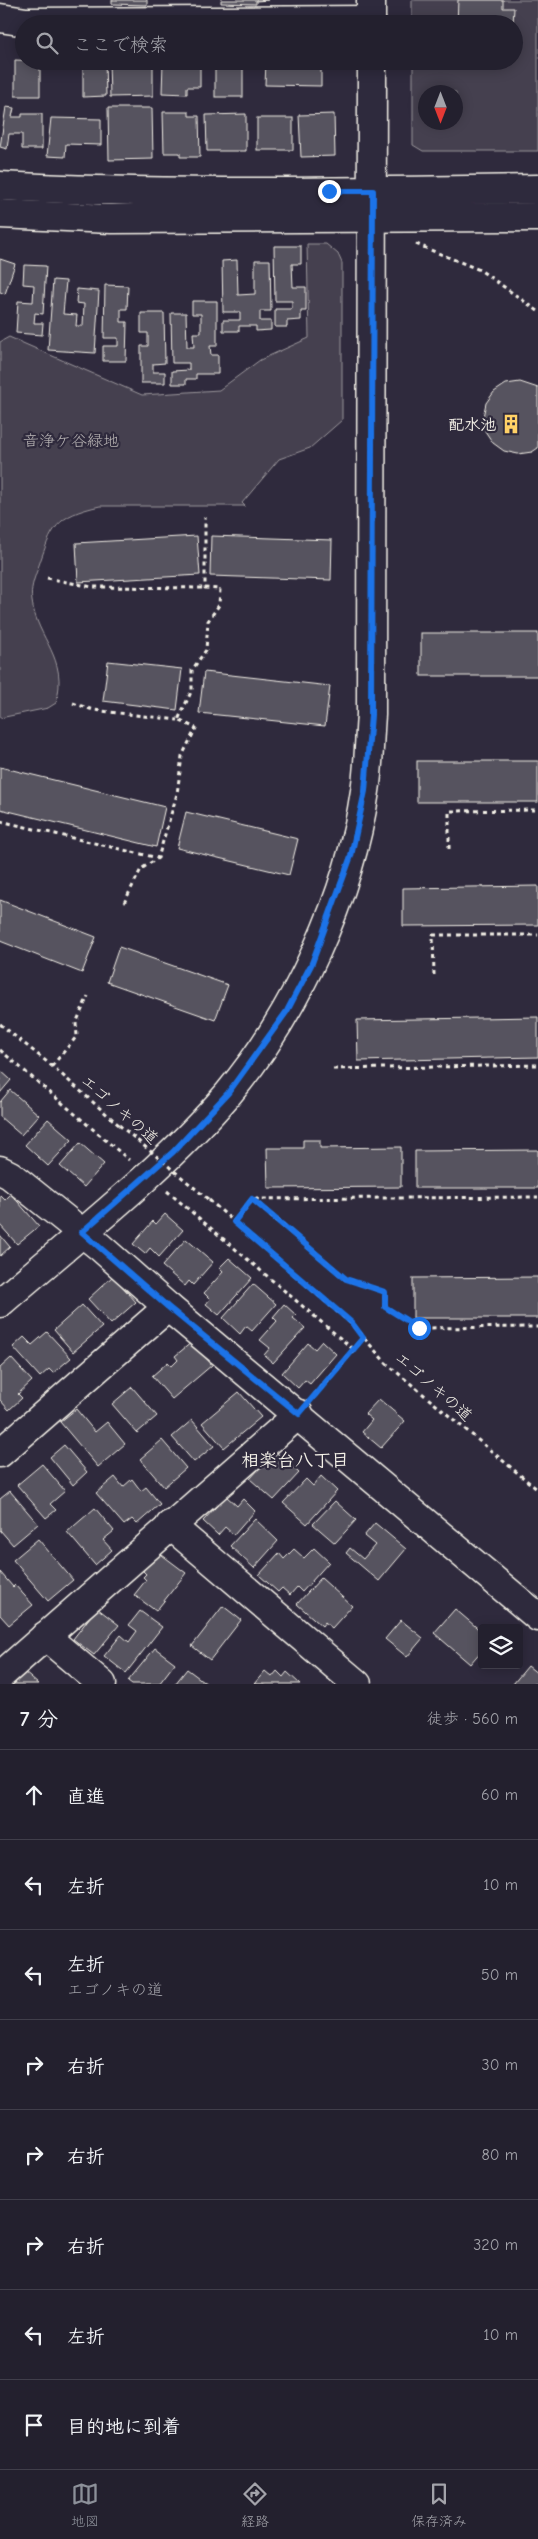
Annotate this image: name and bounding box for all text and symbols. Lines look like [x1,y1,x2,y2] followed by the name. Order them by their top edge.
[15,15,523,70] search box
[33,29,61,57] icon: search
[73,34,168,56] text: ここで検索
[418,85,463,130] north arrow
[318,180,341,203] route end
[500,413,522,435] building icon: 配水池
[448,416,496,434] place label: 配水池
[23,432,119,450] park label: 音浄ケ谷緑地
[77,1071,161,1148] street label: エゴノキの道
[408,1317,431,1340] route start
[391,1348,475,1425] street label: エゴノキの道
[241,1450,349,1471] district label: 相楽台八丁目
[478,1624,523,1669] map controls
[478,1624,523,1669] button: layers
[20,1707,58,1731] text: 7 分
[427,1710,518,1728] text: 徒歩 · 560 m
[20,1781,48,1809] icon: ahead
[67,1786,105,1808] text: 直進
[481,1786,518,1804] text: 60 m
[20,1871,48,1899] icon: left
[67,1876,105,1898] text: 左折
[483,1876,518,1894] text: 10 m
[67,1954,105,1976] text: 左折
[20,1961,48,1989] icon: left
[481,1966,518,1984] text: 50 m
[67,1981,163,1999] text: エゴノキの道
[20,2051,48,2079] icon: right
[67,2056,105,2078] text: 右折
[482,2056,518,2074] text: 30 m
[20,2141,48,2169] icon: right
[67,2146,105,2168] text: 右折
[481,2146,518,2164] text: 80 m
[20,2231,48,2259] icon: right
[67,2236,105,2258] text: 右折
[473,2236,518,2254] text: 320 m
[20,2321,48,2349] icon: left
[67,2326,105,2348] text: 左折
[483,2326,518,2344] text: 10 m
[20,2411,48,2439] icon: arrive
[67,2416,181,2438] text: 目的地に到着
[71,2480,99,2530] tab: 地図
[241,2480,269,2530] tab: 経路
[411,2480,467,2530] tab: 保存済み

